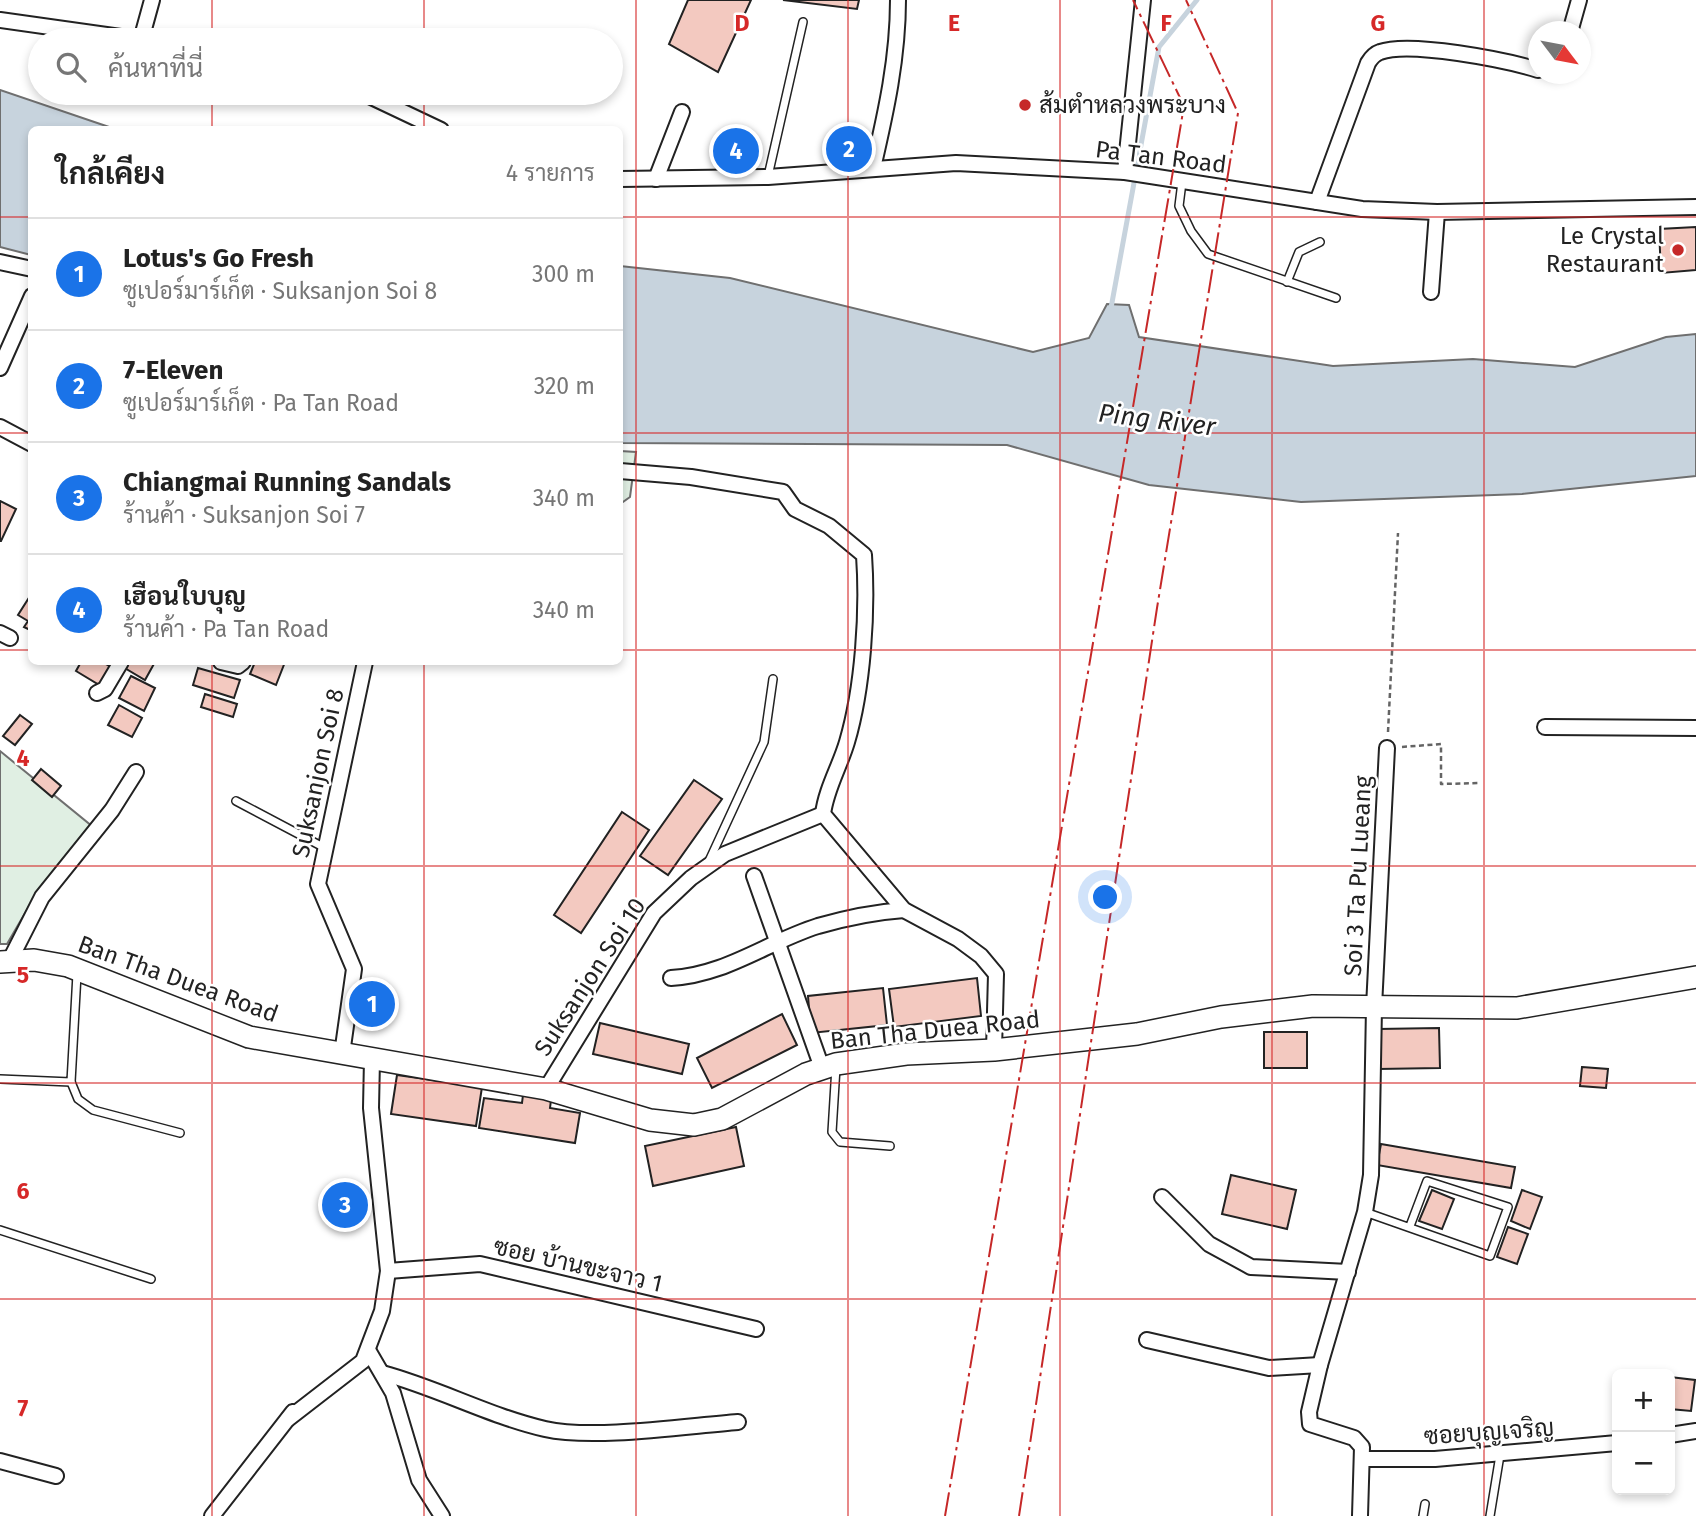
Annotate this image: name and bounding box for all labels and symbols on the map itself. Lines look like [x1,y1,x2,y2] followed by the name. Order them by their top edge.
[735,9,750,37] text: D
[948,9,960,37] text: E
[1160,9,1172,37] text: F
[1371,9,1385,37] text: G
[1528,21,1591,84] north arrow
[1039,90,1226,119] place label: ส้มตำหลวงพระบาง
[1017,97,1033,113] marker: ส้มตำหลวงพระบาง
[826,123,872,175] pin: 2
[713,125,759,177] pin: 4
[1094,135,1228,179] street label: Pa Tan Road
[1546,222,1664,278] place label: Le Crystal Restaurant
[1670,242,1686,258] marker: Le Crystal Restaurant
[1097,397,1218,443] water label: Ping River
[286,686,350,860] street label: Suksanjon Soi 8
[17,744,30,772] text: 4
[1339,774,1377,977] street label: Soi 3 Ta Pu Lueang
[1088,880,1122,914] your location
[529,893,651,1061] street label: Suksanjon Soi 10
[74,930,282,1028] street label: Ban Tha Duea Road
[17,961,29,989] text: 5
[349,978,395,1030] pin: 1
[829,1005,1041,1055] street label: Ban Tha Duea Road
[17,1177,30,1205] text: 6
[322,1179,368,1231] pin: 3
[491,1231,665,1298] street label: ซอย บ้านขะจาว 1
[18,1394,29,1422] text: 7
[1423,1413,1555,1453] street label: ซอยบุญเจริญ

